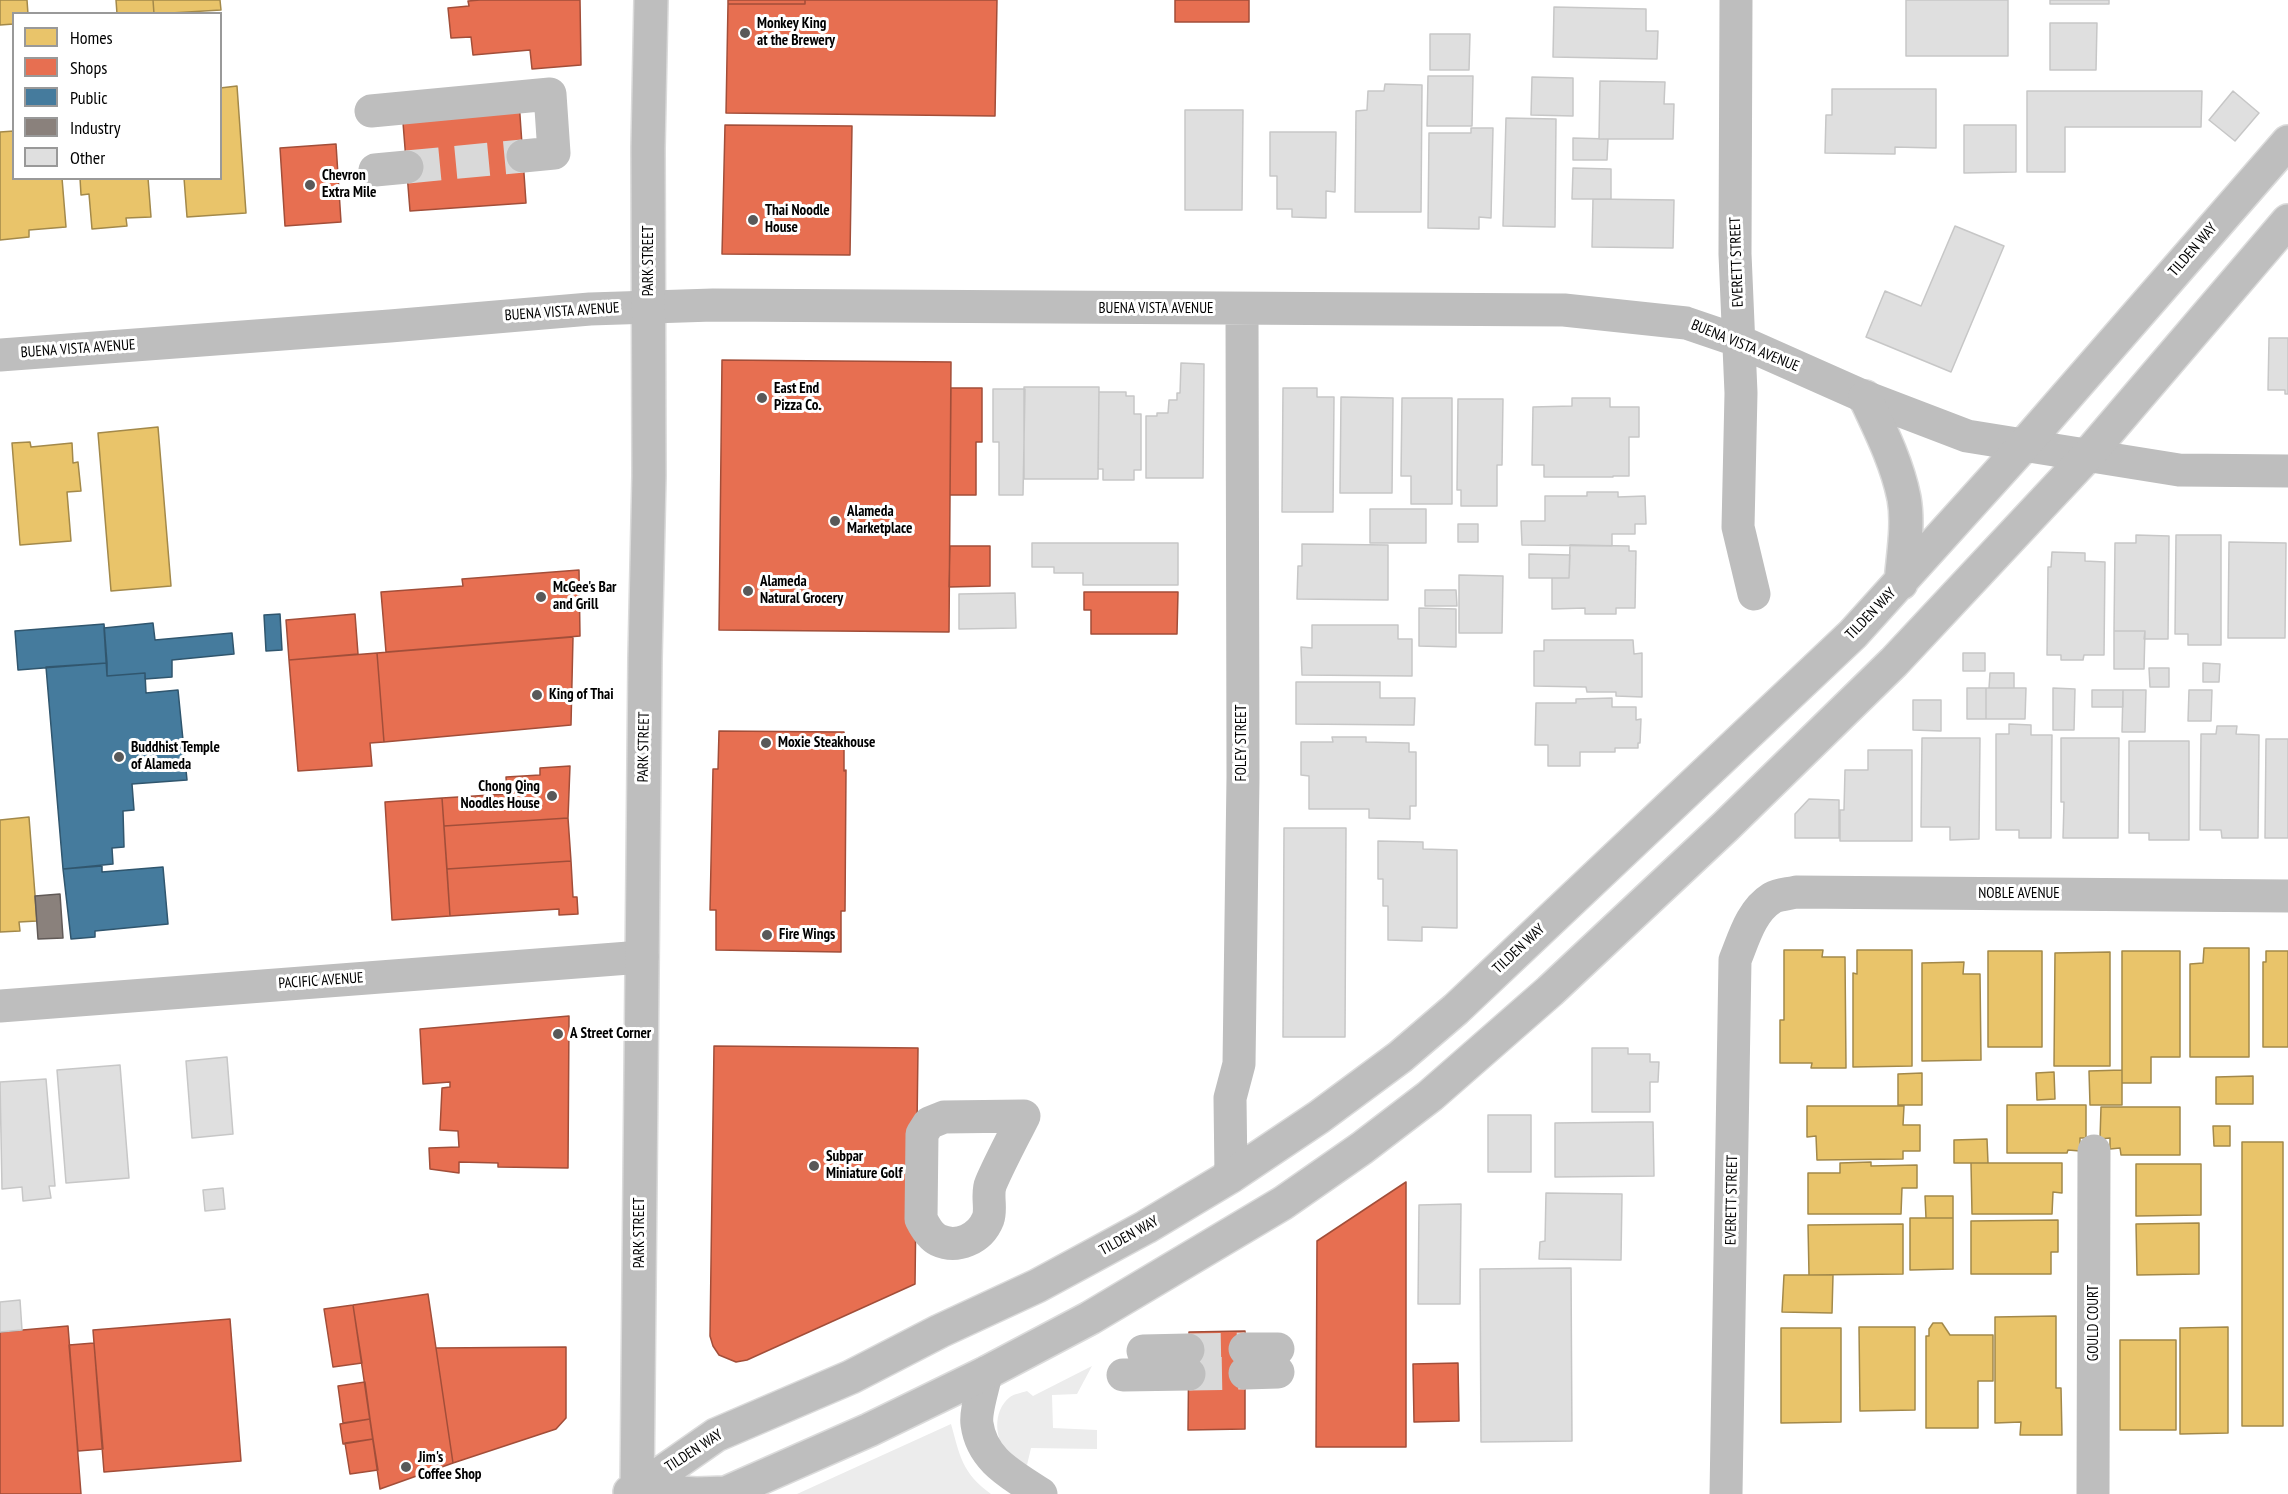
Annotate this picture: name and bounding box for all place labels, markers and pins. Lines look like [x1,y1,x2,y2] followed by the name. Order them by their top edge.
[757,15,835,50] place label: Monkey King at the Brewery
[738,26,752,40] marker: Monkey King at the Brewery
[322,167,376,202] place label: Chevron Extra Mile
[303,178,317,192] marker: Chevron Extra Mile
[765,202,830,237] place label: Thai Noodle House
[746,213,760,227] marker: Thai Noodle House
[774,380,821,415] place label: East End Pizza Co.
[755,391,769,405] marker: East End Pizza Co.
[847,503,912,538] place label: Alameda Marketplace
[828,514,842,528] marker: Alameda Marketplace
[760,573,843,608] place label: Alameda Natural Grocery
[553,579,616,614] place label: McGee's Bar and Grill
[741,584,755,598] marker: Alameda Natural Grocery
[534,590,548,604] marker: McGee's Bar and Grill
[549,686,614,704] place label: King of Thai
[530,688,544,702] marker: King of Thai
[778,734,875,752] place label: Moxie Steakhouse
[759,736,773,750] marker: Moxie Steakhouse
[131,739,220,774] place label: Buddhist Temple of Alameda
[112,750,126,764] marker: Buddhist Temple of Alameda
[460,778,540,813] place label: Chong Qing Noodles House
[545,789,559,803] marker: Chong Qing Noodles House
[779,926,835,944] place label: Fire Wings
[760,928,774,942] marker: Fire Wings
[570,1025,651,1043] place label: A Street Corner
[551,1027,565,1041] marker: A Street Corner
[826,1148,902,1183] place label: Subpar Miniature Golf
[807,1159,821,1173] marker: Subpar Miniature Golf
[418,1449,482,1484] place label: Jim's Coffee Shop
[399,1460,413,1474] marker: Jim's Coffee Shop

